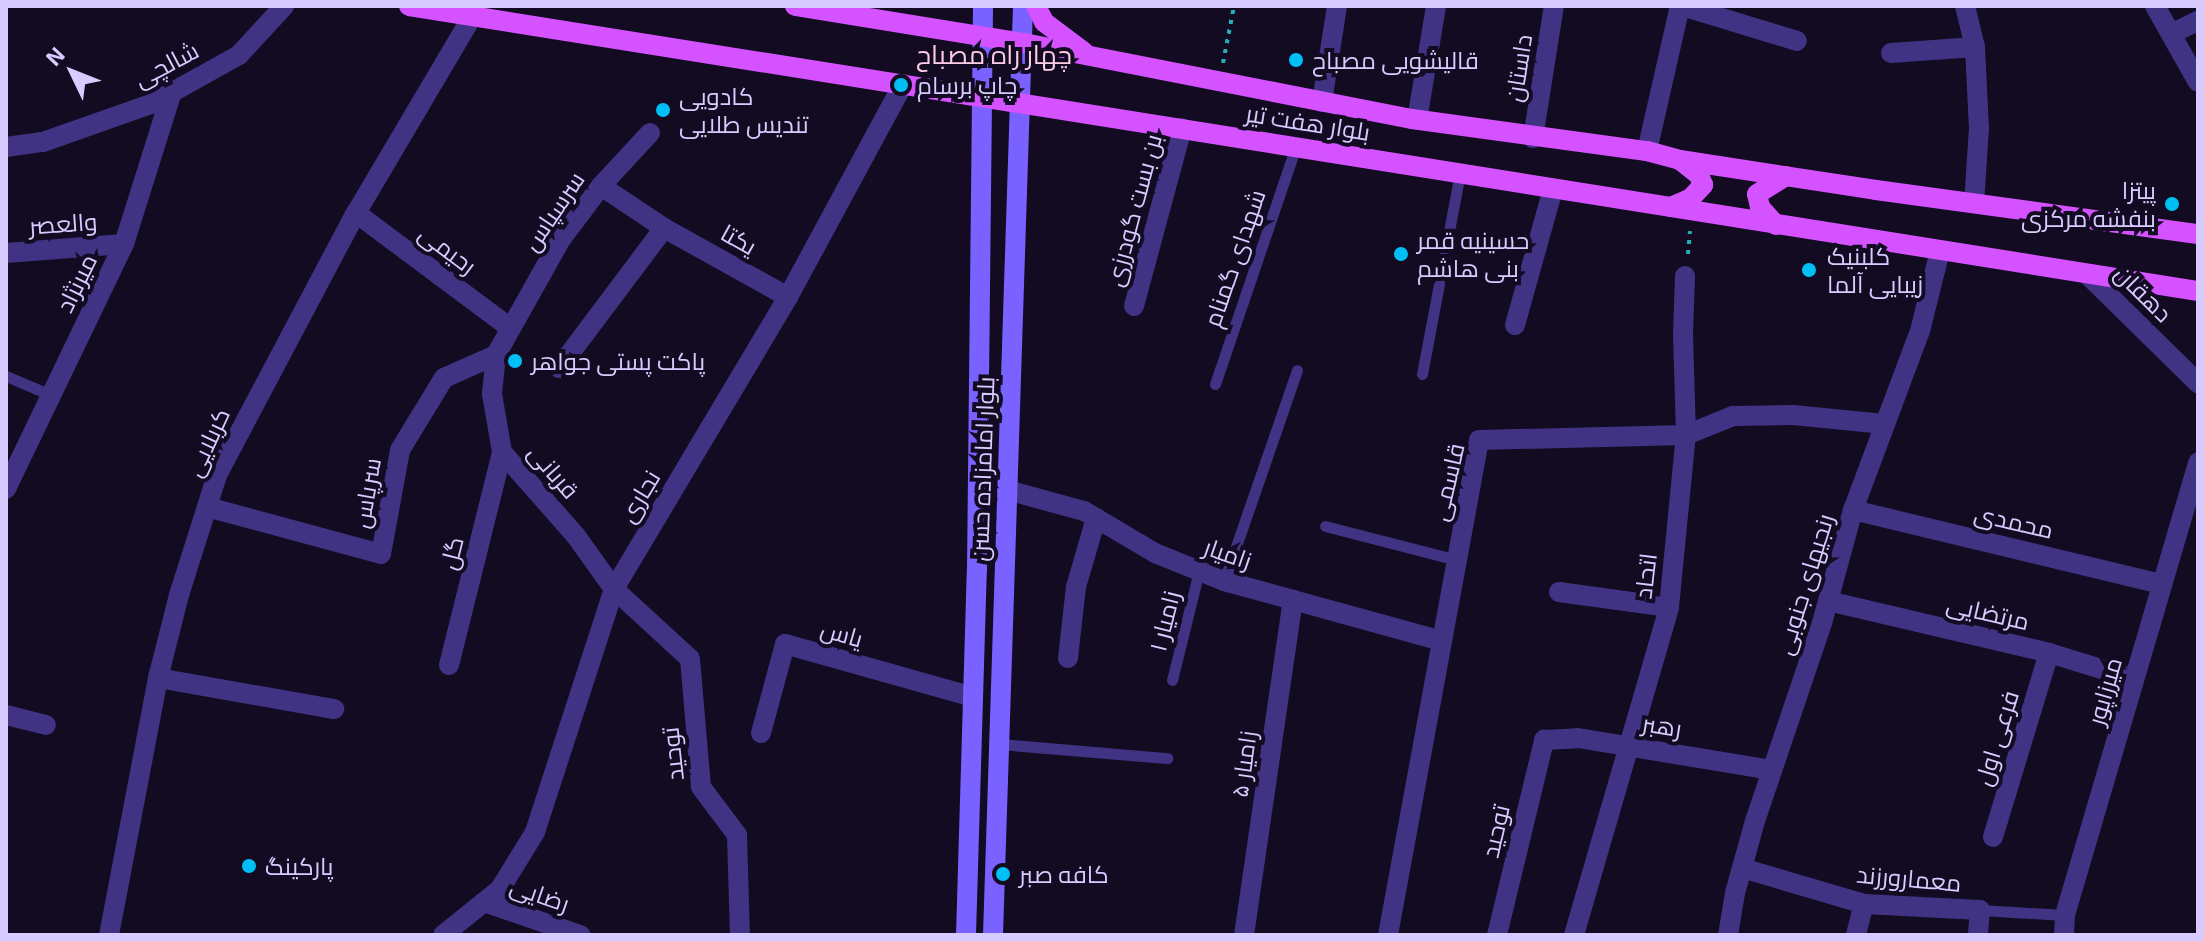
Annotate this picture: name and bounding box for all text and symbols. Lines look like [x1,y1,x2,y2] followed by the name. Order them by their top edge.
[32,32,112,112] north arrow
[1498,32,1538,104] street label: داستان
[129,35,203,93] street label: شالچی
[916,38,1072,70] district label: چهار راه مصباح
[40,41,69,70] text: N
[1312,46,1479,74] place label: قالیشویی مصباح
[1287,51,1305,69] marker: قالیشویی مصباح
[917,71,1017,99] place label: چاپ برسام
[892,76,910,94] marker: چاپ برسام
[679,82,809,138] place label: کادویی تندیس طلایی
[1244,98,1372,146] street label: بلوار هفت تیر
[654,101,672,119] marker: کادویی تندیس طلایی
[1099,131,1167,289] street label: بن بست گودرزی
[516,166,590,256] street label: سرسپاس
[2021,176,2156,232] place label: پیتزا بنفشه مرکزی
[1197,186,1271,330] street label: شهدای گمنام
[2163,195,2181,213] marker: پیتزا بنفشه مرکزی
[28,206,98,240] street label: والعصر
[414,218,482,280] street label: رحیمی
[716,218,762,260] street label: یکتا
[1417,226,1529,282] place label: حسینیه قمر بنی هاشم
[1827,242,1923,298] place label: کلینیک زیبایی آلما
[1392,245,1410,263] marker: حسینیه قمر بنی هاشم
[50,249,102,317] street label: میرنژاد
[2109,258,2179,328] street label: دهقان
[1798,259,1820,281] marker: کلینیک زیبایی آلما
[531,347,705,375] place label: پاکت پستی جواهر
[506,352,524,370] marker: پاکت پستی جواهر
[964,376,1000,562] street label: بلوار امامزاده حسن
[179,403,235,481] street label: کربلایی
[523,438,585,504] street label: قربانی
[1424,440,1470,524] street label: قاسمی
[346,455,386,531] street label: سرپاس
[612,465,666,527] street label: نجاری
[1972,498,2056,544] street label: محمدی
[1769,510,1839,658] street label: رنجیهای جنوبی
[1200,531,1256,575] street label: زامیار
[433,534,469,572] street label: گل
[1628,551,1662,601] street label: اتحاد
[1143,588,1185,654] street label: زامیار ۱
[1944,588,2032,636] street label: مرتضایی
[818,613,866,653] street label: یاس
[2081,654,2127,728] street label: میرزاپور
[1968,687,2024,789] street label: فرعی اول
[1640,708,1684,742] street label: رهبر
[655,726,689,782] street label: توحید
[1224,729,1262,799] street label: زامیار ۵
[1475,802,1515,860] street label: توحید
[265,852,334,880] place label: پارکینگ
[240,857,258,875] marker: پارکینگ
[1855,859,1963,897] street label: معمارورزند
[1019,860,1109,888] place label: کافه صبر
[994,865,1012,883] marker: کافه صبر
[507,871,573,917] street label: رضایی

